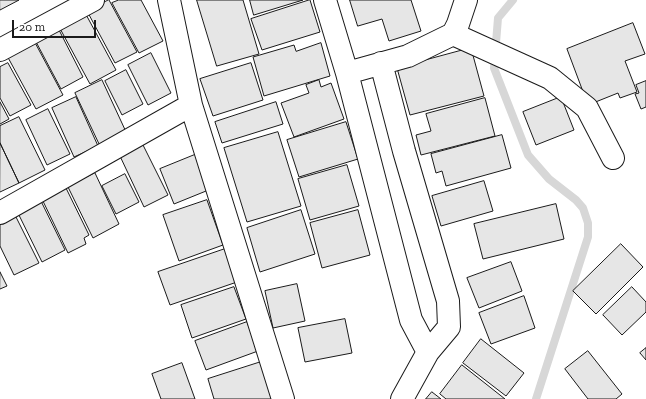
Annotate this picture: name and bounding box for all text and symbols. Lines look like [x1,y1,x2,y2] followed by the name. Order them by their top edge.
[14,12,98,38] scale bar
[19,20,45,34] text: 20 m

